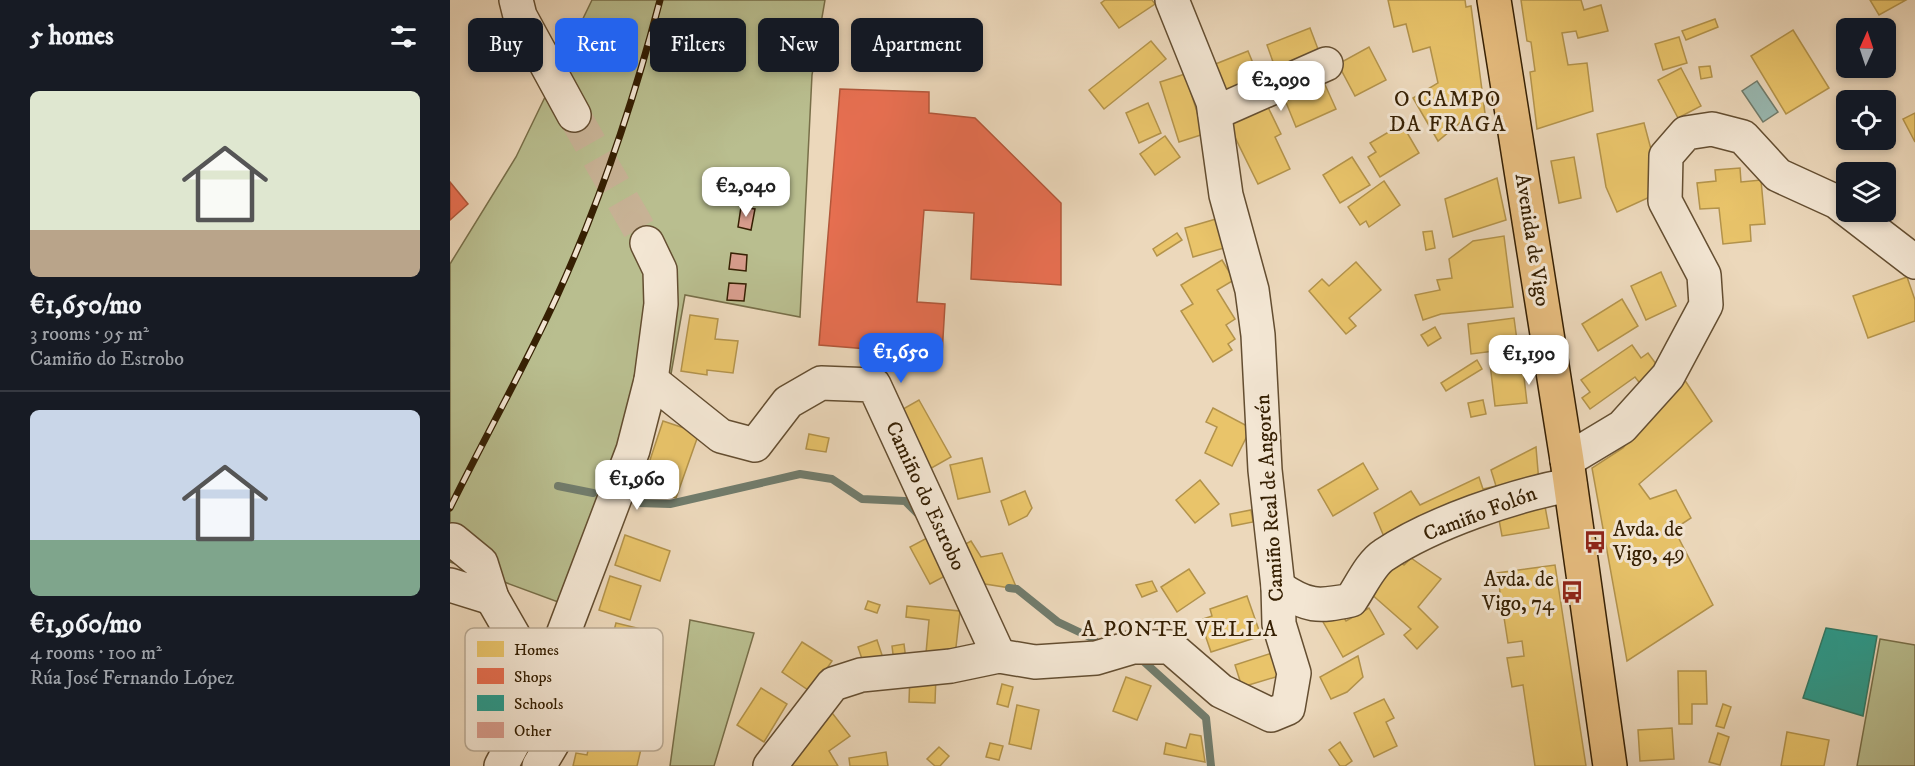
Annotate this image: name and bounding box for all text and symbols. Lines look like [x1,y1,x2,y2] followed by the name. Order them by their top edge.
[468,18,543,72] chip: Buy
[555,18,638,72] chip: Rent
[650,18,746,72] chip: Filters
[758,18,839,72] chip: New
[851,18,983,72] chip: Apartment
[1836,18,1896,78] north arrow
[1836,18,1896,222] map controls
[30,20,114,53] text: 5 homes
[387,20,420,53] icon: filters
[1232,61,1330,112] pin: €2,090
[1252,68,1310,93] text: €2,090
[1389,86,1507,138] district label: O CAMPO DA FRAGA
[1836,90,1896,150] button: locate
[171,130,279,238] icon: home
[1836,162,1896,222] button: layers
[697,167,795,218] pin: €2,040
[1509,172,1555,308] street label: Avenida de Vigo
[716,174,776,199] text: €2,040
[30,289,141,322] text: €1,650/mo
[30,322,149,347] text: 3 rooms · 95 m²
[852,333,950,384] pin: €1,650
[1480,335,1578,386] pin: €1,190
[873,340,929,365] text: €1,650
[1503,342,1555,367] text: €1,190
[30,347,184,372] text: Camiño do Estrobo
[1250,393,1290,603] street label: Camiño Real de Angorén
[879,417,971,575] street label: Camiño do Estrobo
[171,449,279,557] icon: home
[588,460,686,511] pin: €1,960
[609,467,665,492] text: €1,960
[1420,480,1540,548] street label: Camiño Folón
[1612,517,1685,567] place label: Avda. de Vigo, 49
[1582,529,1608,555] bus stop icon: Avda. de Vigo, 49
[1481,567,1555,617] place label: Avda. de Vigo, 74
[1559,579,1585,605] bus stop icon: Avda. de Vigo, 74
[30,608,141,641] text: €1,960/mo
[1082,616,1278,643] district label: A PONTE VELLA
[465,628,663,751] legend
[514,640,559,660] text: Homes
[30,641,162,666] text: 4 rooms · 100 m²
[30,666,234,691] text: Rúa José Fernando López
[514,667,552,687] text: Shops
[514,694,563,714] text: Schools
[514,721,551,741] text: Other

